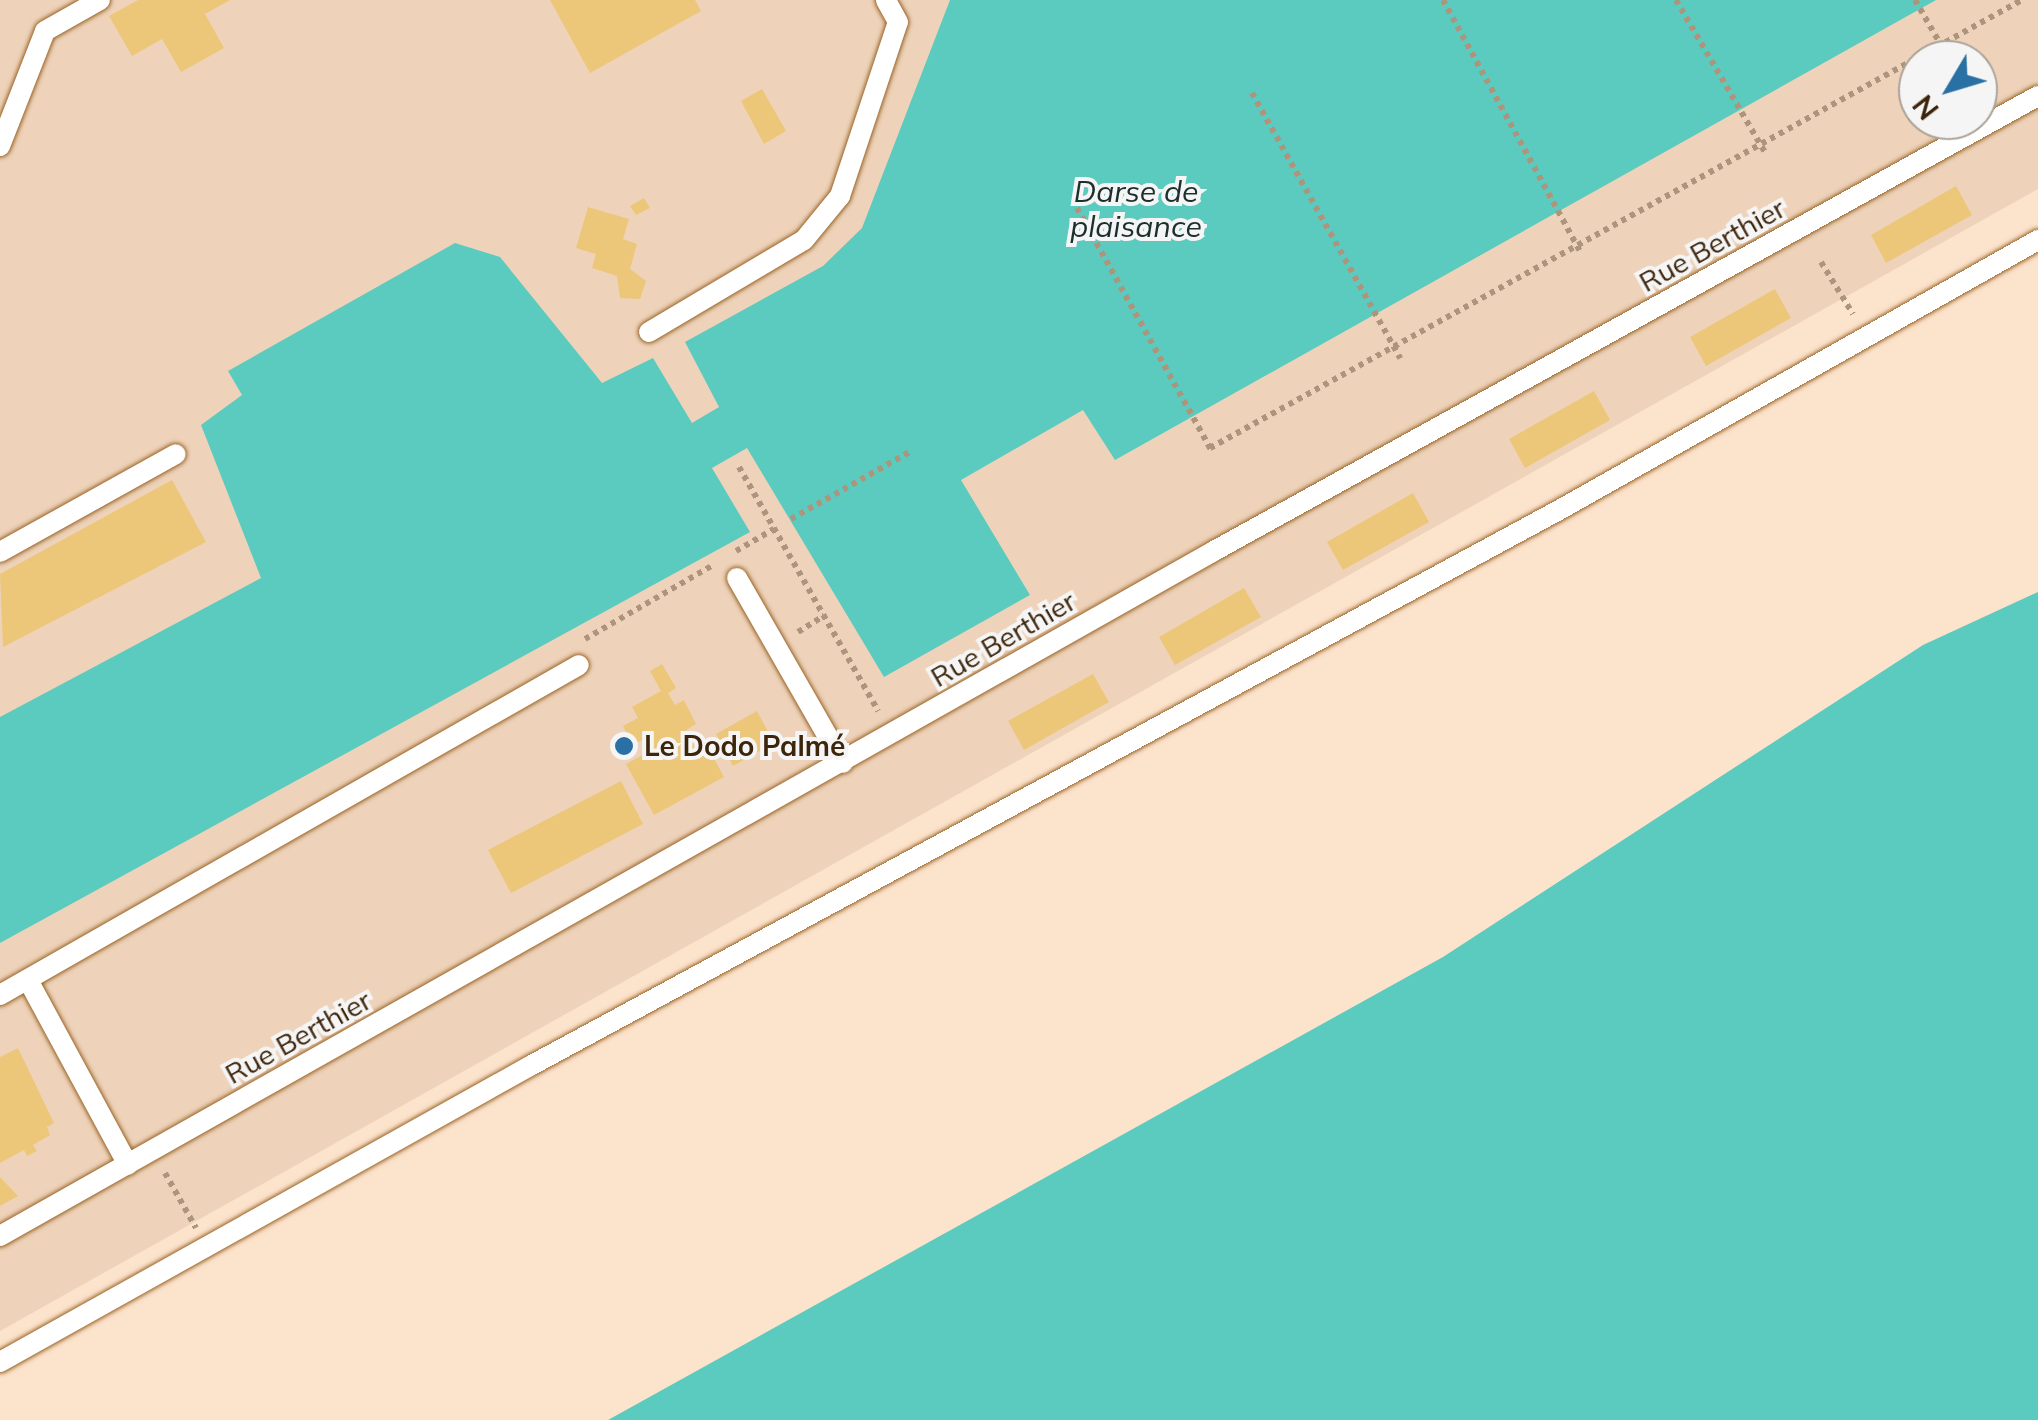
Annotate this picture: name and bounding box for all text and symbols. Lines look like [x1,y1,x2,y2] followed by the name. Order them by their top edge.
[1898,40,1998,140] north arrow
[1905,88,1946,127] text: N
[1070,173,1202,244] water label: Darse de plaisance
[1633,191,1791,299] street label: Rue Berthier
[925,584,1081,694] street label: Rue Berthier
[644,729,845,763] place label: Le Dodo Palmé
[613,735,635,757] marker: Le Dodo Palmé
[219,983,377,1091] street label: Rue Berthier

